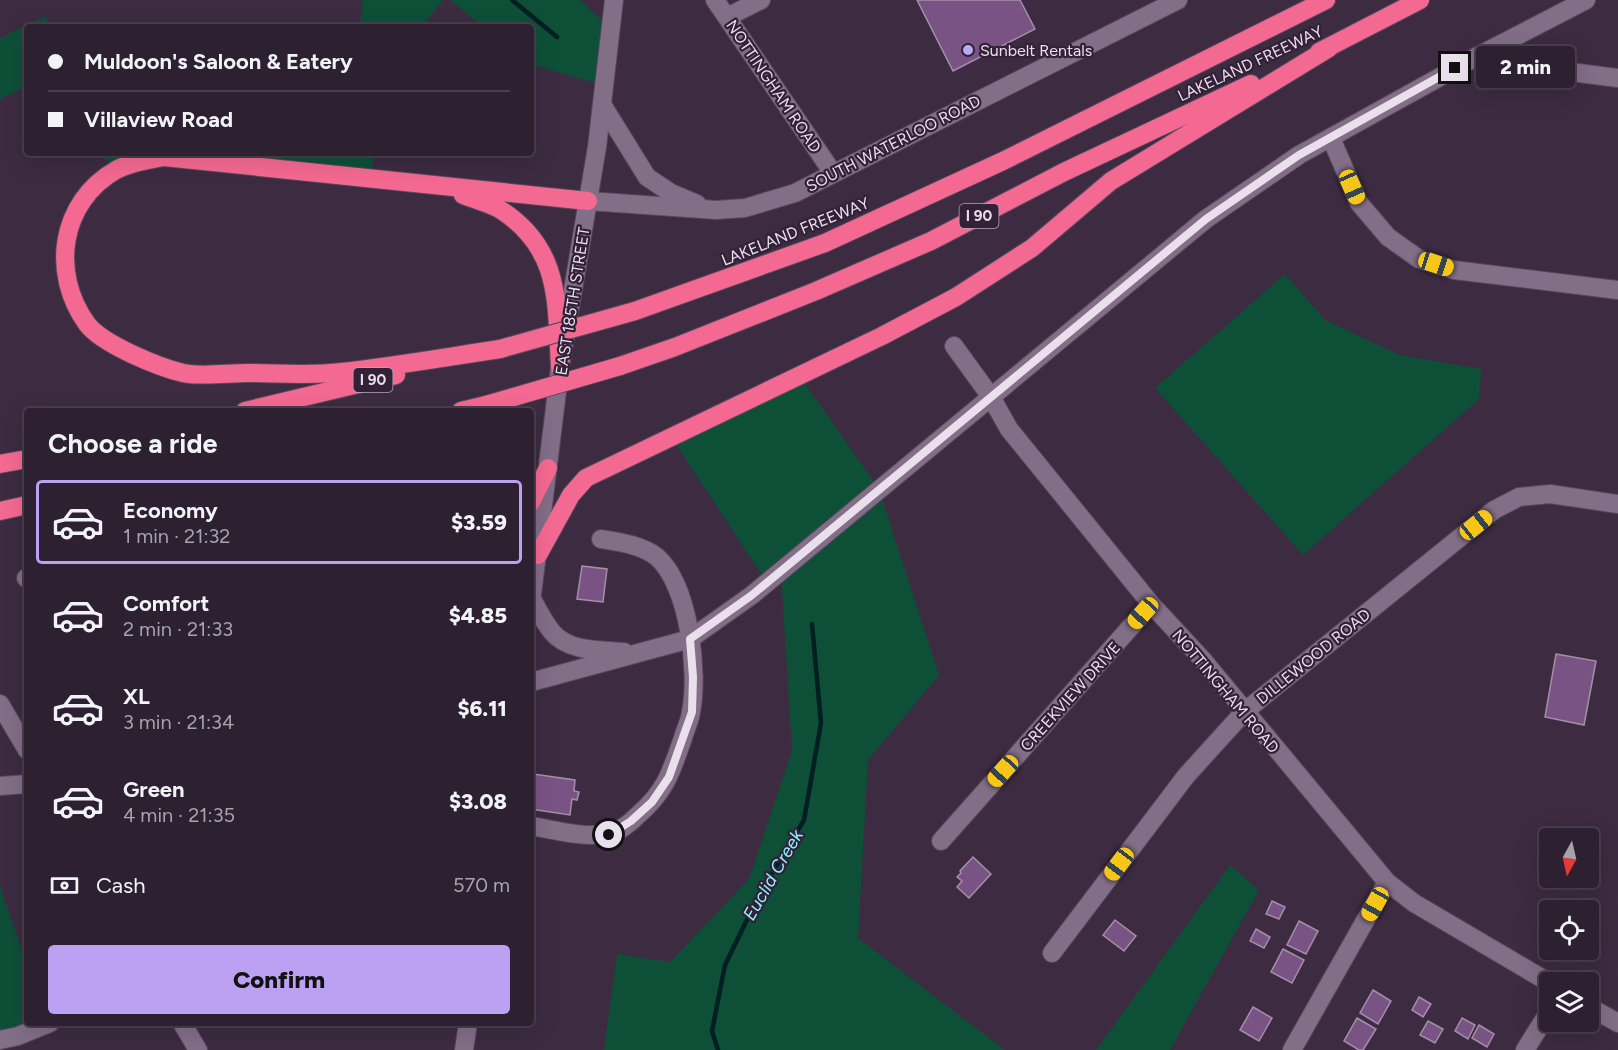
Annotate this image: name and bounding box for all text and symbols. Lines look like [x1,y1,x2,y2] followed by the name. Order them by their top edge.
[722,16,825,156] street label: NOTTINGHAM ROAD
[1175,21,1326,105] street label: LAKELAND FREEWAY
[980,41,1092,60] place label: Sunbelt Rentals
[961,43,975,57] marker: Sunbelt Rentals
[1476,47,1575,89] callout: 2 min
[84,48,353,75] text: Muldoon's Saloon & Eatery
[1441,54,1468,81] route end
[1500,55,1551,79] text: 2 min
[803,91,984,196] street label: SOUTH WATERLOO ROAD
[84,106,233,133] text: Villaview Road
[1336,167,1368,207] car
[719,193,872,270] street label: LAKELAND FREEWAY
[960,204,998,228] road number: I 90
[551,225,594,377] street label: EAST 185TH STREET
[1416,250,1456,278] car
[354,368,392,392] road number: I 90
[48,427,217,460] text: Choose a ride
[51,495,105,549] icon: car
[123,497,218,524] text: Economy
[1456,507,1496,543] car
[451,509,507,536] text: $3.59
[123,524,231,548] text: 1 min · 21:32
[51,588,105,642] icon: car
[123,590,209,617] text: Comfort
[1124,594,1162,632] car
[449,602,507,629] text: $4.85
[1253,605,1374,708] street label: DILLEWOOD ROAD
[123,617,233,641] text: 2 min · 21:33
[1168,626,1283,757] street label: NOTTINGHAM ROAD
[1016,638,1124,755] street label: CREEKVIEW DRIVE
[51,681,105,735] icon: car
[123,683,150,710] text: XL
[457,695,507,722] text: $6.11
[123,710,234,734] text: 3 min · 21:34
[984,752,1022,790] car
[51,774,105,828] icon: car
[123,776,185,803] text: Green
[449,788,507,815] text: $3.08
[123,803,235,827] text: 4 min · 21:35
[595,821,622,848] route start
[738,825,808,924] water label: Euclid Creek
[1539,828,1599,888] north arrow
[1539,828,1599,1032] map controls
[1101,844,1137,884] car
[48,869,81,902] icon: cash
[96,872,146,899] text: Cash
[453,873,510,897] text: 570 m
[1358,884,1392,924] car
[1539,900,1599,960] button: locate
[48,945,510,1014] button: Confirm
[1539,972,1599,1032] button: layers

